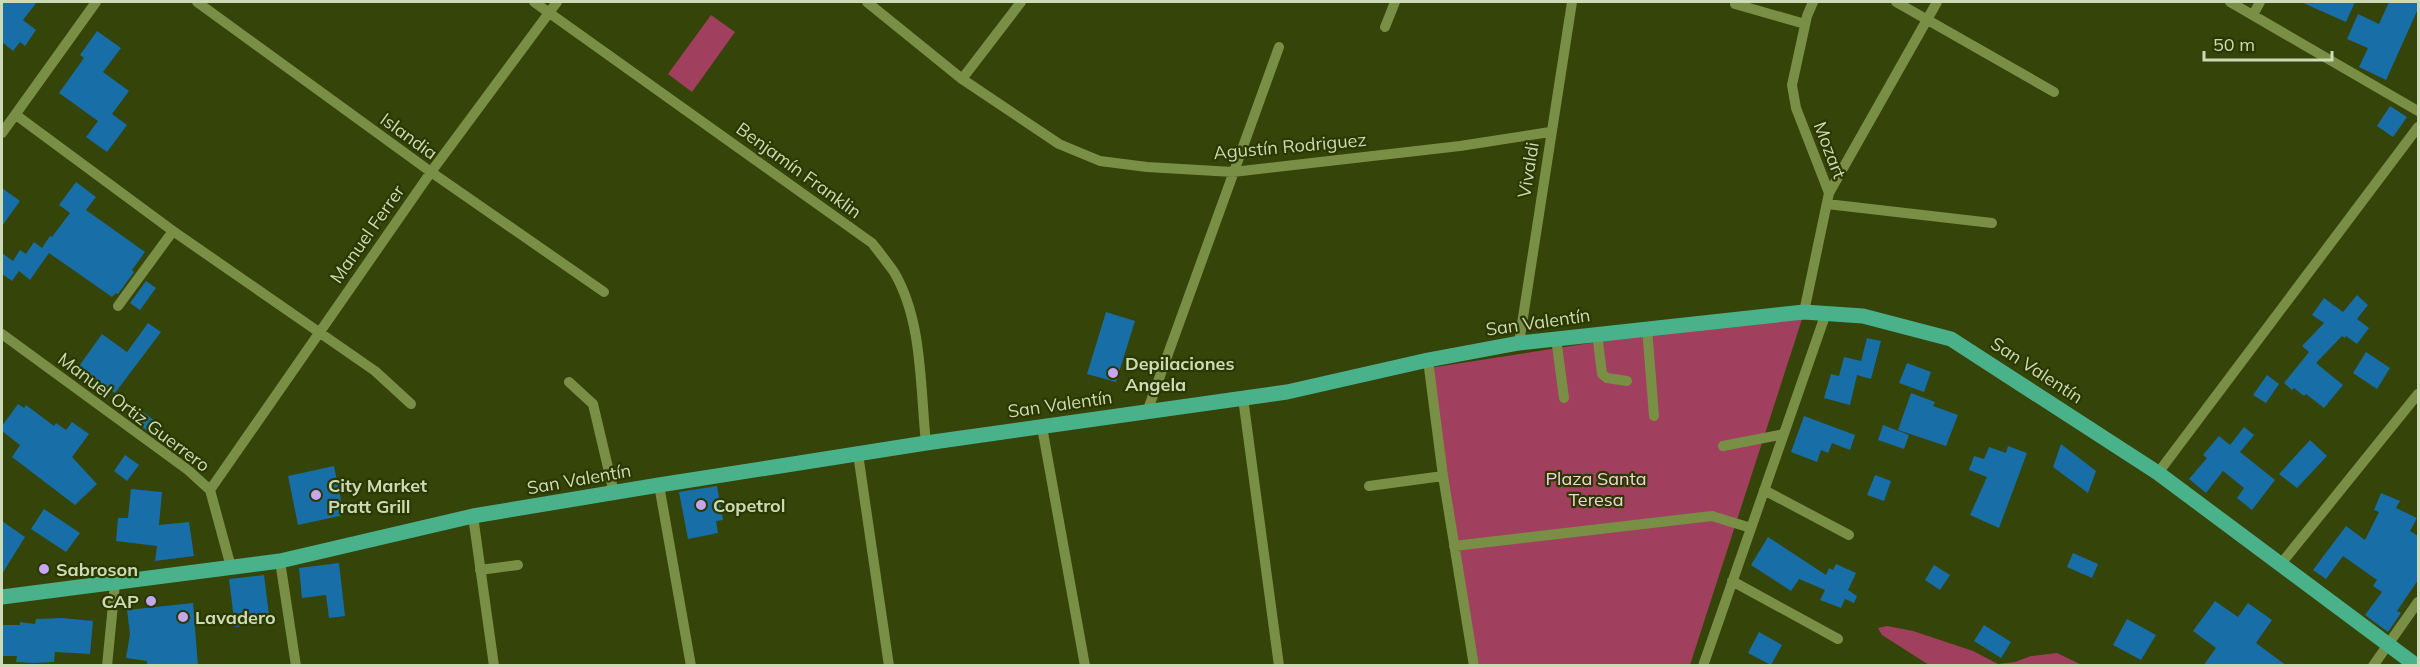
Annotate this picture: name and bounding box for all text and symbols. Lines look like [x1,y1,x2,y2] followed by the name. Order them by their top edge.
[2204,24,2332,62] scale bar
[2213,33,2255,56] text: 50 m
[376,108,442,164] street label: Islandia
[732,117,866,223] street label: Benjamín Franklin
[1809,118,1851,182] street label: Mozart
[1213,128,1367,164] street label: Agustín Rodriguez
[1512,140,1544,200] street label: Vivaldi
[325,180,410,288] street label: Manuel Ferrer
[1484,303,1592,341] street label: San Valentín
[1987,332,2087,408] street label: San Valentín
[53,347,215,477] street label: Manuel Ortiz Guerrero
[1125,352,1234,396] place label: Depilaciones Angela
[1106,366,1120,380] marker: Depilaciones Angela
[1006,385,1114,423] street label: San Valentín
[525,459,633,499] street label: San Valentín
[1545,467,1647,511] park label: Plaza Santa Teresa
[328,474,427,518] place label: City Market Pratt Grill
[309,488,323,502] marker: City Market Pratt Grill
[713,494,785,517] place label: Copetrol
[694,498,708,512] marker: Copetrol
[56,558,138,581] place label: Sabroson
[37,562,51,576] marker: Sabroson
[101,590,139,613] place label: CAP
[144,594,158,608] marker: CAP
[195,606,276,629] place label: Lavadero
[176,610,190,624] marker: Lavadero

